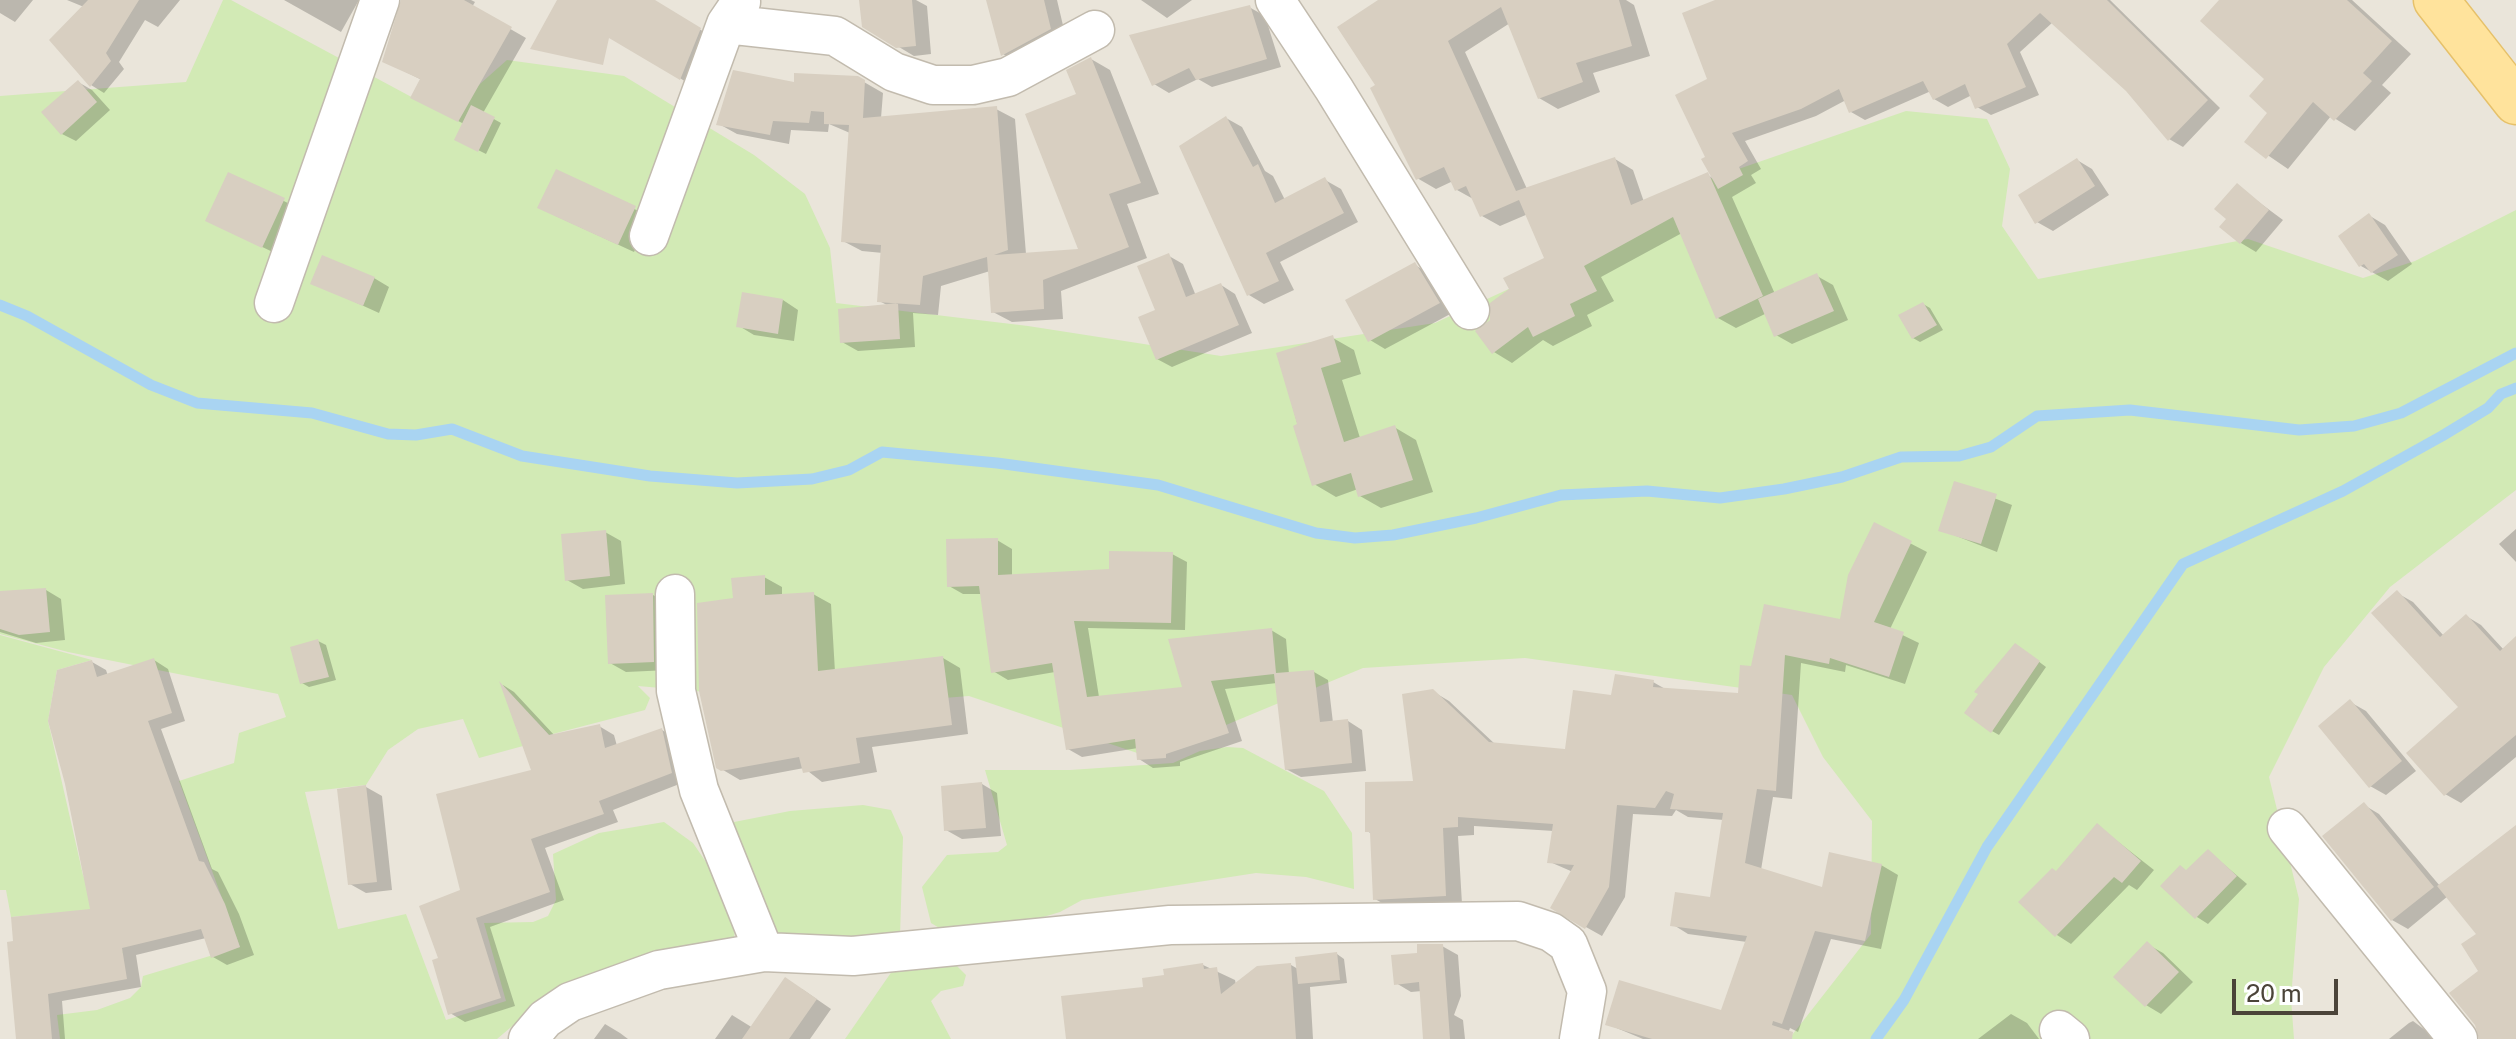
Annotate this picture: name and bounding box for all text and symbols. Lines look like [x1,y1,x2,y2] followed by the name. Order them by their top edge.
[2236,963,2342,1013] scale bar
[2246,979,2302,1007] text: 20 m

